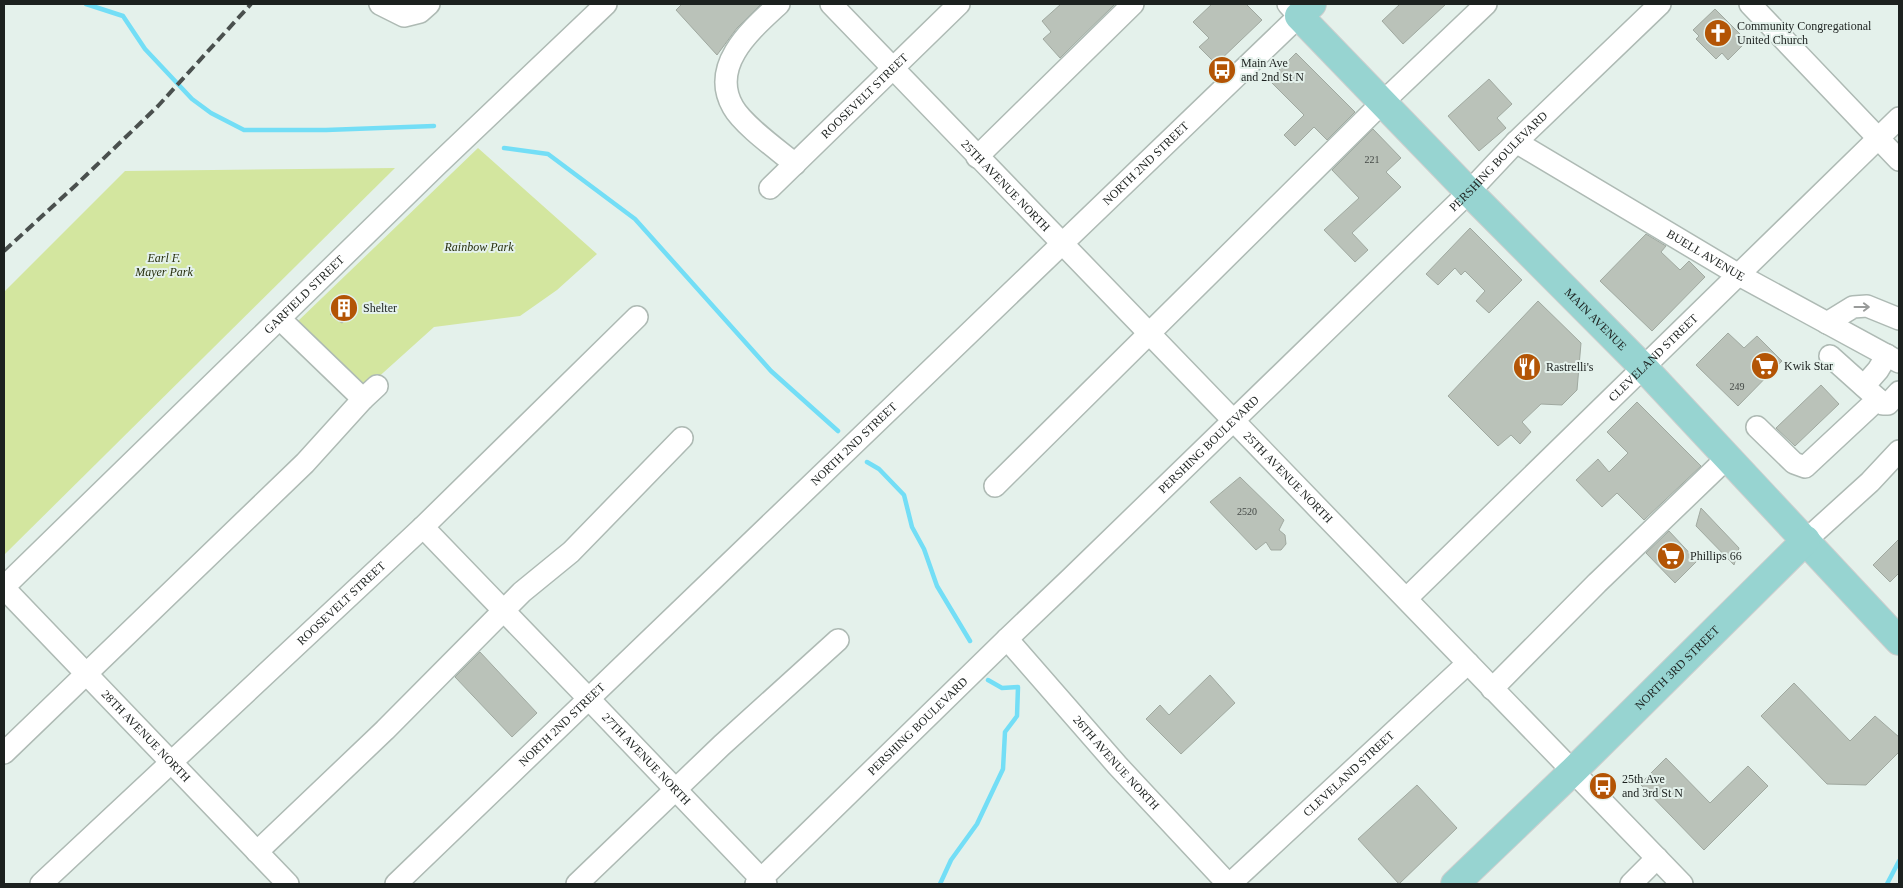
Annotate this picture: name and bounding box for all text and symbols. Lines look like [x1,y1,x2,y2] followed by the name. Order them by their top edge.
[1703,18,1733,48] church icon: Community Congregational United Church
[1737,19,1872,47] place label: Community Congregational United Church
[818,50,911,141] street label: ROOSEVELT STREET
[1207,55,1237,85] bus stop icon: Main Ave and 2nd St N
[1241,56,1304,84] place label: Main Ave and 2nd St N
[1446,108,1551,214] street label: PERSHING BOULEVARD
[1100,118,1192,208] street label: NORTH 2ND STREET
[958,137,1053,235] street label: 25TH AVENUE NORTH
[1365,154,1380,165] house number: 221
[1664,227,1747,284] street label: BUELL AVENUE
[444,240,514,254] park label: Rainbow Park
[134,251,193,279] park label: Earl F. Mayer Park
[261,252,348,337] street label: GARFIELD STREET
[1562,285,1630,353] street label: MAIN AVENUE
[329,293,359,323] building icon: Shelter
[363,301,397,315] place label: Shelter
[1854,302,1870,312] one-way arrow
[1606,311,1701,404] street label: CLEVELAND STREET
[1750,351,1780,381] supermarket icon: Kwik Star
[1512,352,1542,382] restaurant icon: Rastrelli's
[1784,359,1833,373] place label: Kwik Star
[1546,360,1594,374] place label: Rastrelli's
[1730,381,1745,392] house number: 249
[1156,392,1262,496] street label: PERSHING BOULEVARD
[808,399,900,489] street label: NORTH 2ND STREET
[1241,429,1336,526] street label: 25TH AVENUE NORTH
[1237,506,1257,517] house number: 2520
[1656,541,1686,571] supermarket icon: Phillips 66
[1690,549,1742,563] place label: Phillips 66
[294,558,389,648] street label: ROOSEVELT STREET
[1632,622,1723,713] street label: NORTH 3RD STREET
[865,674,971,778] street label: PERSHING BOULEVARD
[516,680,608,769] street label: NORTH 2ND STREET
[99,687,193,785] street label: 28TH AVENUE NORTH
[599,710,694,808] street label: 27TH AVENUE NORTH
[1070,713,1162,813] street label: 26TH AVENUE NORTH
[1300,728,1398,819] street label: CLEVELAND STREET
[1588,771,1618,801] bus stop icon: 25th Ave and 3rd St N
[1622,772,1683,800] place label: 25th Ave and 3rd St N

